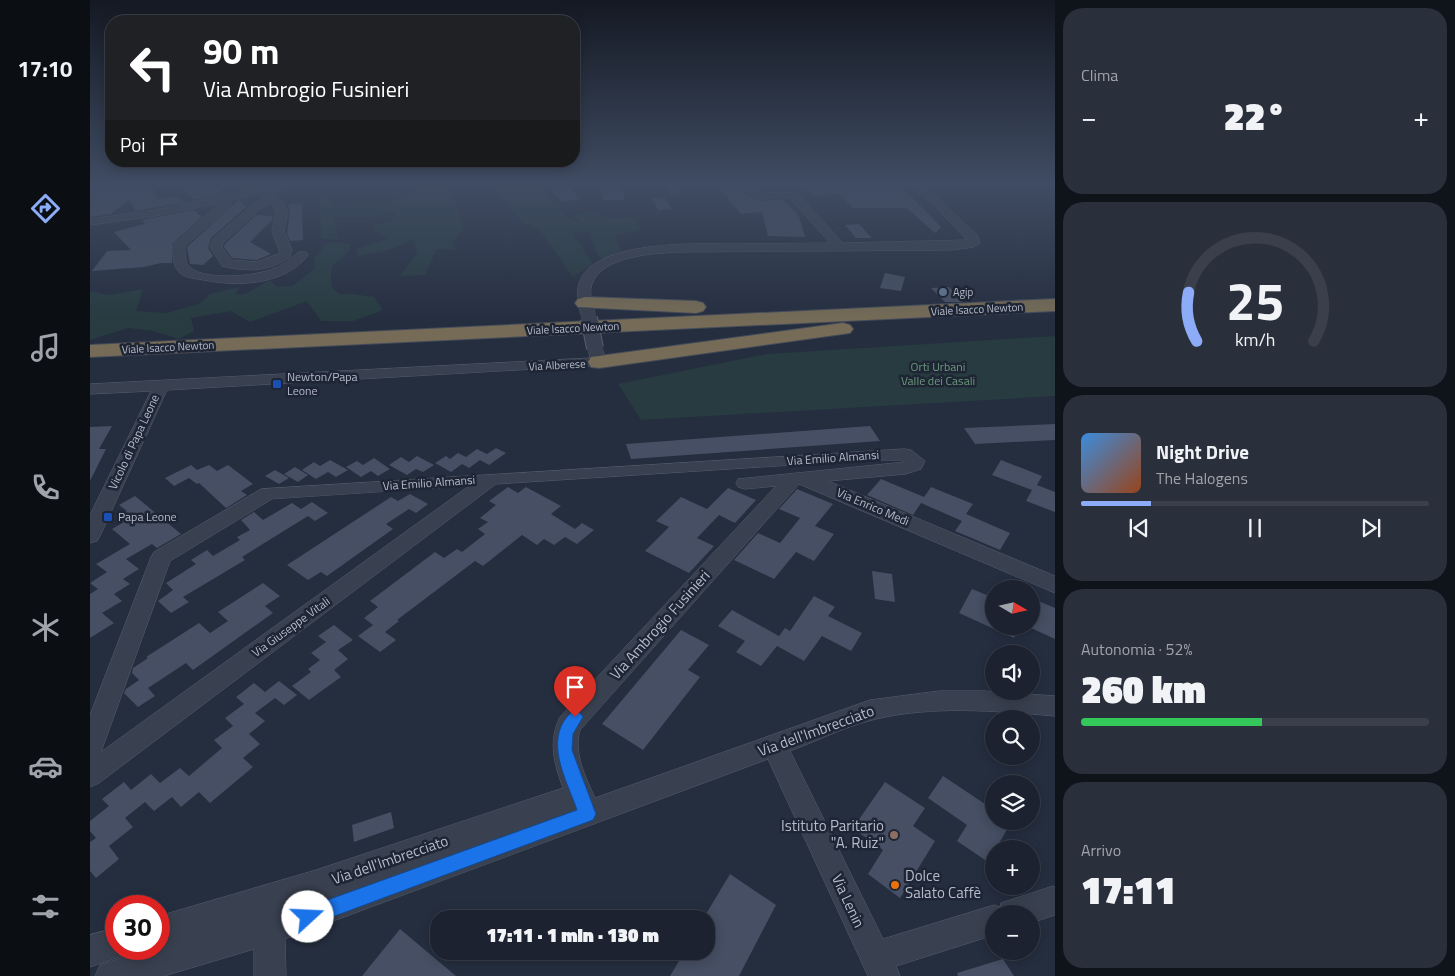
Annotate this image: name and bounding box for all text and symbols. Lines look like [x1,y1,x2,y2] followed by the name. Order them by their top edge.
[203,24,279,78] text: 90 m
[120,35,185,100] icon: left
[18,52,72,86] text: 17:10
[1081,63,1118,87] text: Clima
[203,72,409,106] text: Via Ambrogio Fusinieri
[1224,87,1286,145] text: 22°
[1081,95,1097,138] text: −
[1413,95,1429,138] text: +
[120,130,145,159] text: Poi
[155,130,183,158] icon: arrive
[28,191,63,226] icon: directions
[1226,261,1284,340] text: 25
[953,284,974,300] place label: Agip
[937,286,949,298] marker: Agip
[930,299,1024,319] street label: Viale Isacco Newton
[526,318,620,338] street label: Viale Isacco Newton
[1235,326,1275,353] text: km/h
[28,330,63,365] icon: music
[121,337,215,357] street label: Viale Isacco Newton
[528,355,586,374] street label: Via Alberese
[901,357,975,390] park label: Orti Urbani Valle dei Casali
[287,367,358,400] place label: Newton/Papa Leone
[271,378,283,390] marker: Newton/Papa Leone
[103,391,164,493] street label: Vicolo di Papa Leone
[1156,437,1249,466] text: Night Drive
[786,445,880,470] street label: Via Emilio Almansi
[1156,466,1248,490] text: The Halogens
[28,470,63,505] icon: phone
[382,470,476,495] street label: Via Emilio Almansi
[834,483,912,530] street label: Via Enrico Medi
[118,507,177,526] place label: Papa Leone
[102,511,114,523] marker: Papa Leone
[1125,514,1153,542] icon: previous
[1241,514,1269,542] icon: pause
[1357,514,1385,542] icon: next
[604,565,715,685] street label: Via Ambrogio Fusinieri
[985,580,1040,635] north arrow
[985,580,1040,960] map controls
[248,592,334,662] street label: Via Giuseppe Vitali
[28,610,63,645] icon: climate
[1081,637,1192,661] text: Autonomia · 52%
[985,645,1040,700] button: sound
[1081,660,1206,718] text: 260 km
[554,666,596,717] pin
[561,673,589,701] icon: arrive
[755,699,877,762] street label: Via dell'Imbrecciato
[985,710,1040,765] button: search
[28,749,63,784] icon: car
[985,775,1040,830] button: layers
[781,814,884,854] place label: Istituto Paritario "A. Ruiz"
[328,829,451,890] street label: Via dell'Imbrecciato
[888,829,900,841] marker: Istituto Paritario "A. Ruiz"
[1081,838,1121,862] text: Arrivo
[985,840,1040,895] button: +
[1081,861,1176,919] text: 17:11
[905,864,981,904] place label: Dolce Salato Caffè
[826,870,871,931] street label: Via Lenin
[889,879,901,891] marker: Dolce Salato Caffè
[28,889,63,924] icon: filters
[281,890,333,942] position arrow
[105,895,170,960] speed limit sign: 30
[985,905,1040,960] button: −
[486,920,659,949] text: 17:11 · 1 min · 130 m

